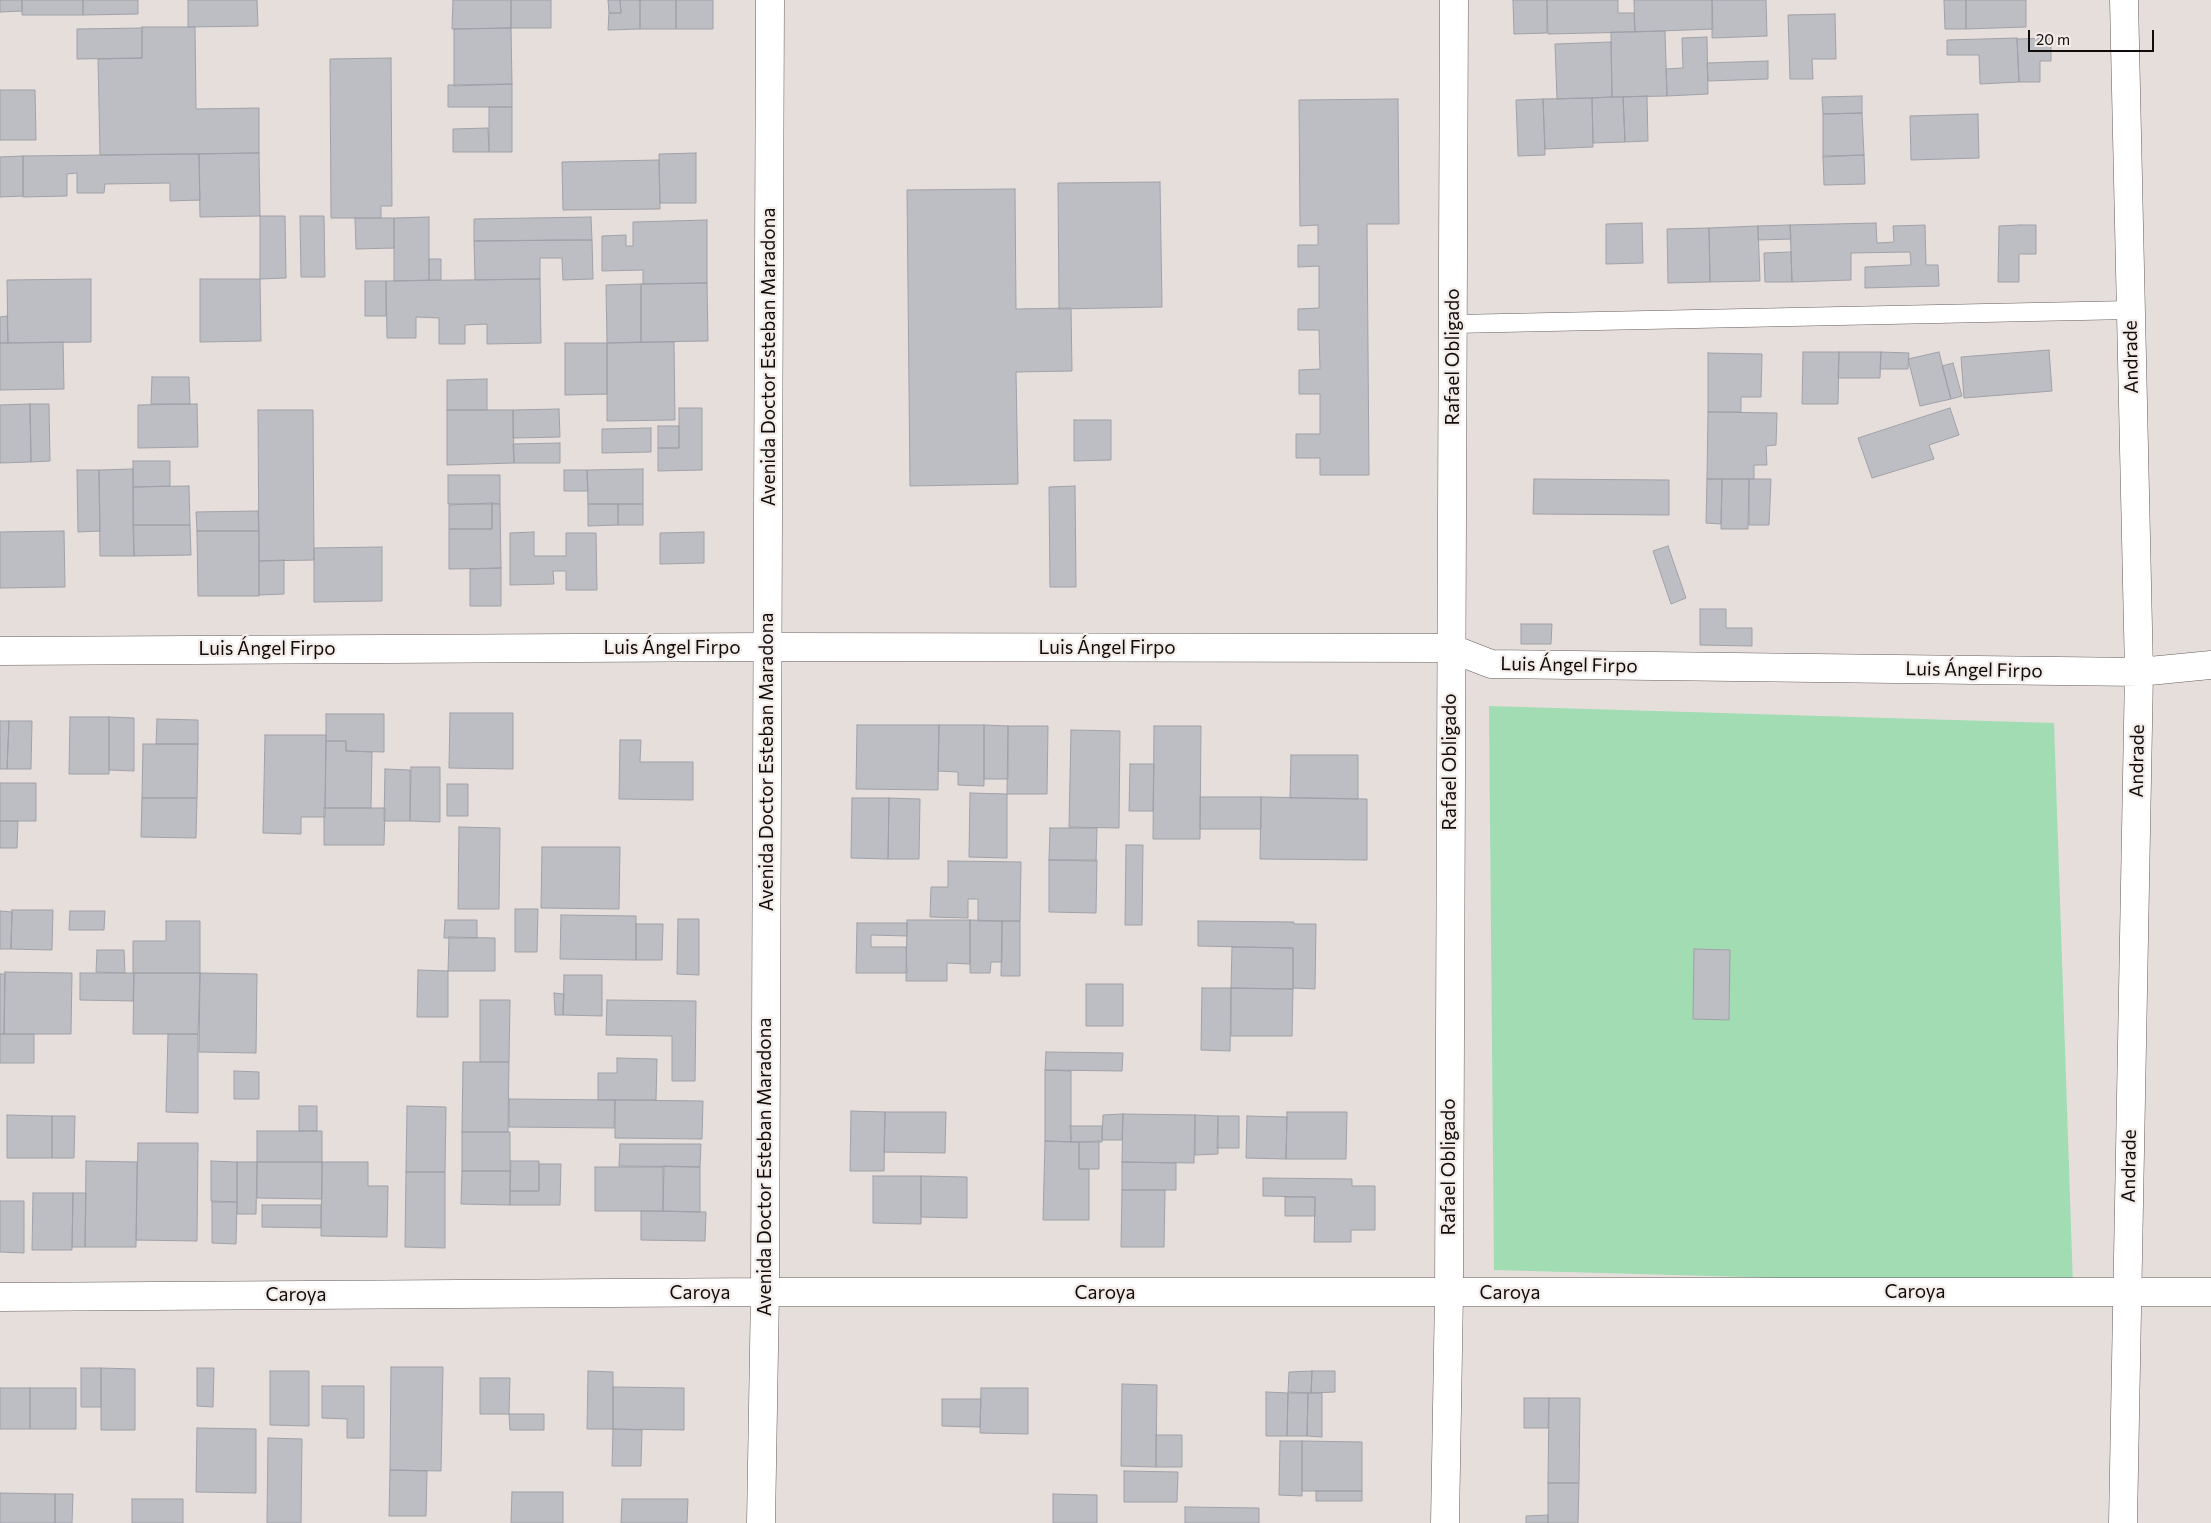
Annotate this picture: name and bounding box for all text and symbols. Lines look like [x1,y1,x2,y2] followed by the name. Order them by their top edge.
[2031,20,2157,52] scale bar
[2036,30,2070,48] text: 20 m
[758,208,780,506] street label: Avenida Doctor Esteban Maradona
[1442,288,1464,426] street label: Rafael Obligado
[2119,320,2143,394] street label: Andrade
[756,613,778,911] street label: Avenida Doctor Esteban Maradona
[603,637,741,659] street label: Luis Ángel Firpo
[1038,637,1176,659] street label: Luis Ángel Firpo
[198,638,336,660] street label: Luis Ángel Firpo
[1500,652,1638,678] street label: Luis Ángel Firpo
[1905,657,2043,683] street label: Luis Ángel Firpo
[1439,693,1461,831] street label: Rafael Obligado
[2125,724,2149,798] street label: Andrade
[754,1018,776,1316] street label: Avenida Doctor Esteban Maradona
[1438,1098,1460,1236] street label: Rafael Obligado
[2117,1129,2141,1203] street label: Andrade
[1885,1281,1945,1303] street label: Caroya
[670,1282,730,1304] street label: Caroya
[1075,1282,1135,1304] street label: Caroya
[1480,1282,1540,1304] street label: Caroya
[266,1284,326,1306] street label: Caroya

